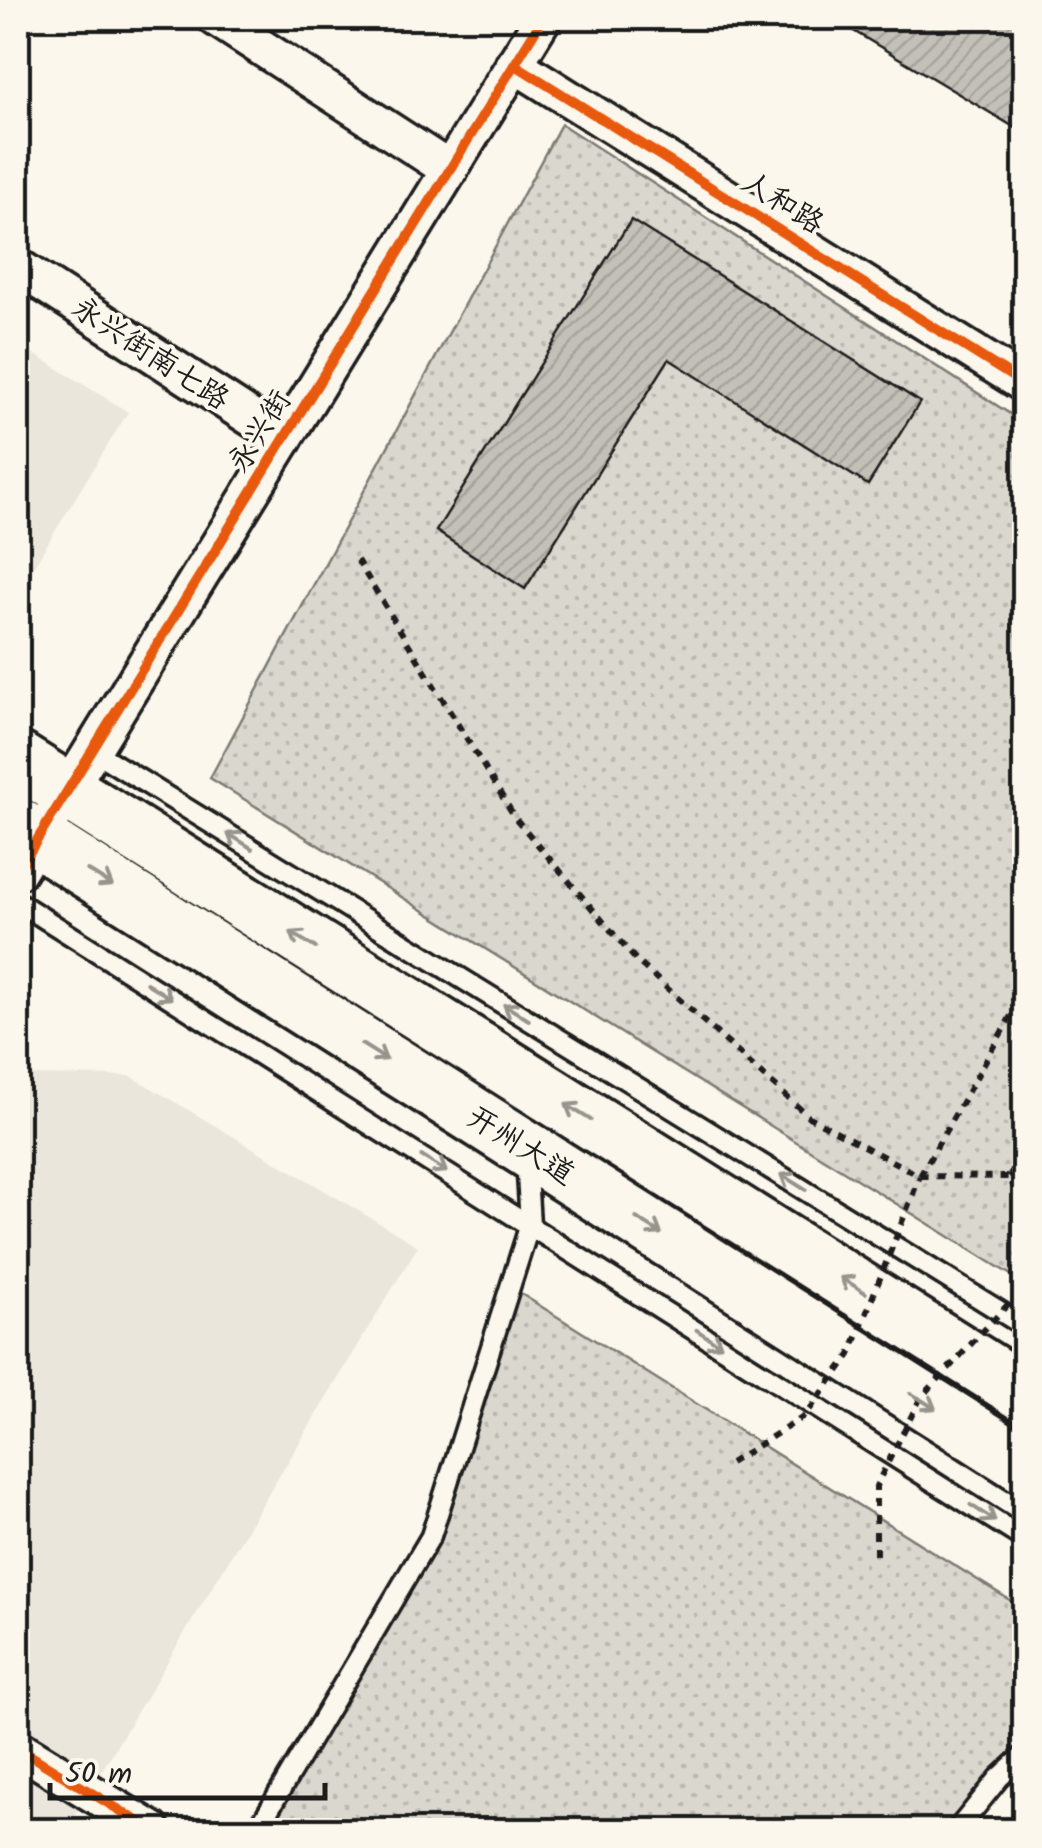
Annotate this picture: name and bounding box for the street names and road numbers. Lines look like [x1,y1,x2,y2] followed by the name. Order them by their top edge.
[731,159,833,248] street label: 人和路
[61,286,238,424] street label: 永兴街南七路
[216,381,305,483] street label: 永兴街
[456,1095,584,1199] street label: 开州大道

